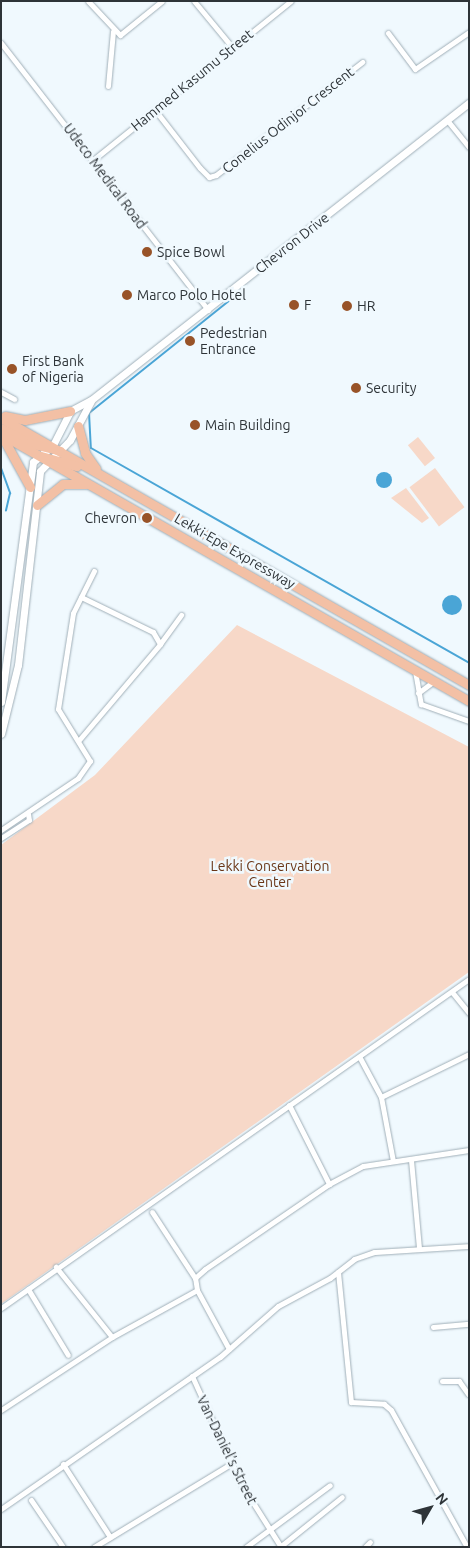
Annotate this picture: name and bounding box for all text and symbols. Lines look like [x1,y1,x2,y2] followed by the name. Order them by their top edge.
[127,26,257,134] street label: Hammed Kasumu Street
[219,63,357,177] street label: Conelius Odinjor Crescent
[60,120,150,232] street label: Udeco Medical Road
[252,209,332,277] street label: Chevron Drive
[157,244,225,260] place label: Spice Bowl
[141,246,153,258] marker: Spice Bowl
[137,287,246,303] place label: Marco Polo Hotel
[121,289,133,301] marker: Marco Polo Hotel
[304,297,311,313] place label: F
[357,298,375,314] place label: HR
[288,299,300,311] marker: F
[341,300,353,312] marker: HR
[200,325,267,358] place label: Pedestrian Entrance
[184,335,196,347] marker: Pedestrian Entrance
[22,353,84,386] place label: First Bank of Nigeria
[6,363,18,375] marker: First Bank of Nigeria
[366,380,417,396] place label: Security
[350,382,362,394] marker: Security
[205,417,291,433] place label: Main Building
[189,419,201,431] marker: Main Building
[84,510,137,526] place label: Chevron
[172,510,298,592] street label: Lekki-Epe Expressway
[141,512,153,524] marker: Chevron
[211,858,329,890] park label: Lekki Conservation Center
[193,1393,261,1507] street label: Van-Daniel’s Street
[405,1483,455,1533] north arrow
[432,1490,451,1508] text: N

